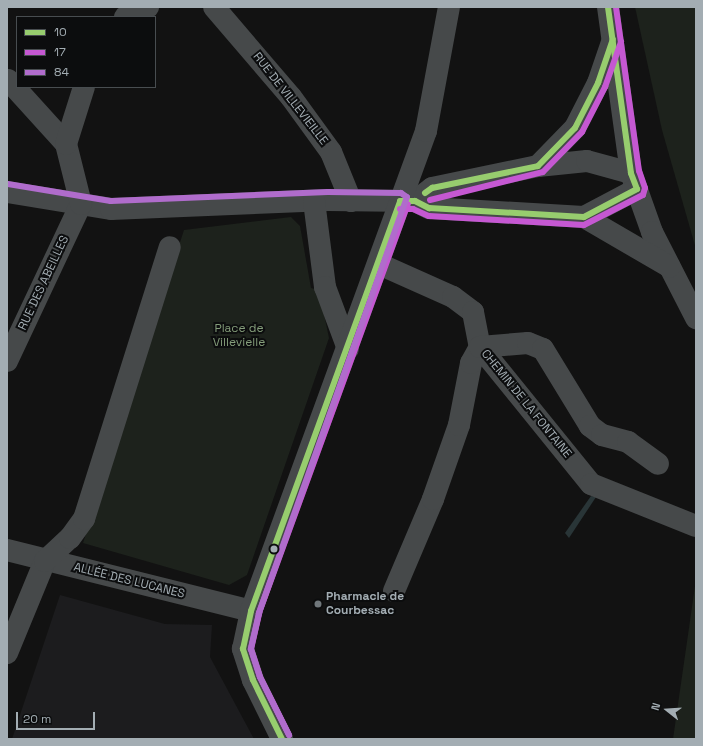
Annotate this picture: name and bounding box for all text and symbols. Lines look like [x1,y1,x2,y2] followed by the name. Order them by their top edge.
[16,16,156,88] legend
[54,24,67,40] text: 10
[54,44,66,60] text: 17
[249,50,331,148] street label: RUE DE VILLEVIEILLE
[54,64,69,80] text: 84
[16,233,72,333] street label: RUE DES ABEILLES
[213,322,265,350] park label: Place de Villevielle
[478,347,574,461] street label: CHEMIN DE LA FONTAINE
[269,544,279,554] unlabelled marker
[72,560,186,602] street label: ALLÉE DES LUCANES
[326,590,404,618] place label: Pharmacie de Courbessac
[313,599,323,609] marker: Pharmacie de Courbessac
[647,690,687,730] north arrow
[648,701,663,712] text: N
[18,704,97,730] scale bar
[23,711,51,727] text: 20 m

